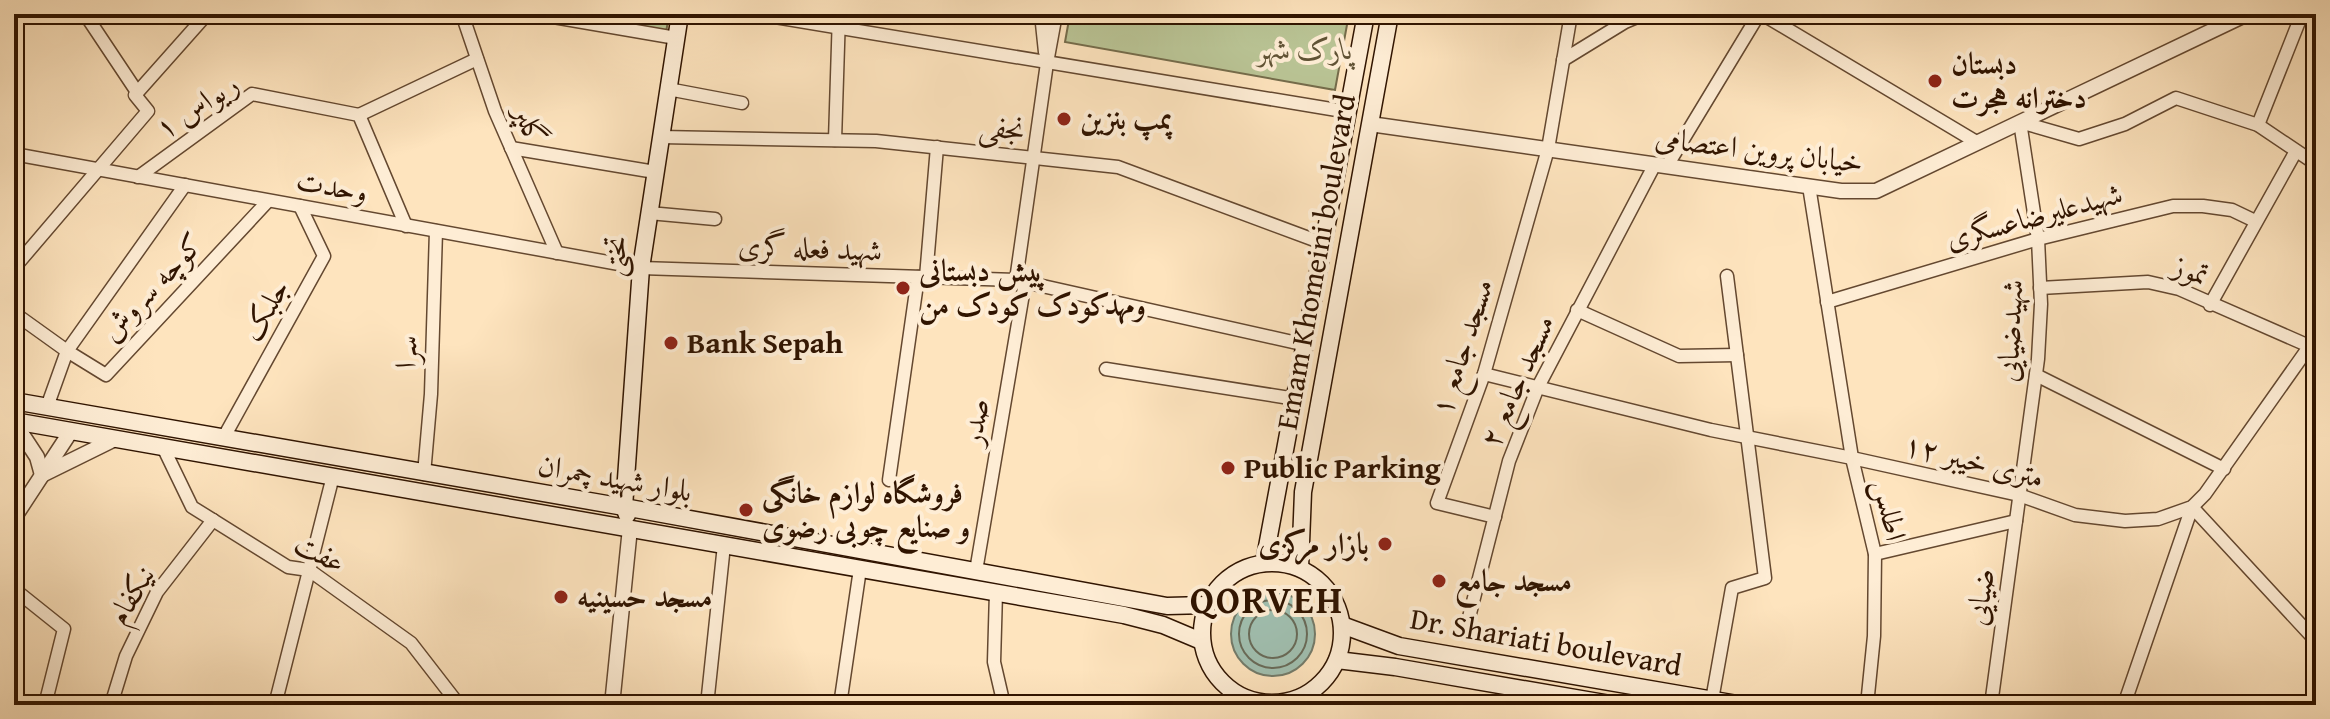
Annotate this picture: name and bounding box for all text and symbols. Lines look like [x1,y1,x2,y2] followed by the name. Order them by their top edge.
[1255,26,1356,70] park label: پارک شهر
[1951,41,2087,119] place label: دبستان دخترانه هجرت
[146,62,247,149] street label: ریواس ۱
[1926,72,1944,90] marker: دبستان دخترانه هجرت
[1264,91,1366,433] street label: Emam Khomeini boulevard
[502,95,559,152] street label: گلپر
[1080,96,1173,141] place label: پمپ بنزین
[977,103,1027,152] street label: نجفی
[1055,110,1073,128] marker: پمپ بنزین
[1653,114,1866,184] street label: خیابان پروین اعتصامی
[293,157,371,213] street label: وحدت
[1940,170,2127,260] street label: شهیدعلیرضاعسگری
[89,222,213,351] street label: کوچه سروش
[737,222,883,272] street label: شهید فعله گری
[590,233,639,279] street label: تختی
[2164,241,2216,296] street label: تموز
[918,248,1146,326] place label: پیش دبستانی ومهدکودک کودک من
[229,270,299,349] street label: جلبک
[1418,273,1509,422] street label: مسجد جامع ۱
[1984,278,2034,383] street label: شهیدضیایی
[894,279,912,297] marker: پیش دبستانی ومهدکودک کودک من
[1467,307,1570,456] street label: مسجد جامع ۲
[687,320,843,364] place label: Bank Sepah
[382,334,428,369] street label: سرا
[662,334,680,352] marker: Bank Sepah
[948,395,999,451] street label: صدر
[1900,421,2049,499] street label: ۱۲ متری خیبر
[535,442,696,512] street label: بلوار شهید چمران
[1244,445,1441,489] place label: Public Parking
[1219,459,1237,477] marker: Public Parking
[762,470,970,554] place label: فروشگاه لوازم خانگی و صنایع چوبی رضوی
[1863,475,1919,545] street label: اطلس
[737,501,755,519] marker: فروشگاه لوازم خانگی و صنایع چوبی رضوی
[287,520,354,584] street label: عفت
[1258,521,1369,565] place label: بازار مرکزی
[1376,535,1394,553] marker: بازار مرکزی
[95,556,169,635] street label: نیکفام
[1455,558,1572,608] place label: مسجد جامع
[1953,565,2005,628] street label: ضیایی
[1190,571,1344,627] district label: QORVEH
[1430,572,1448,590] marker: مسجد جامع
[577,574,713,618] place label: مسجد حسینیه
[552,588,570,606] marker: مسجد حسینیه
[1407,595,1685,687] street label: Dr. Shariati boulevard

